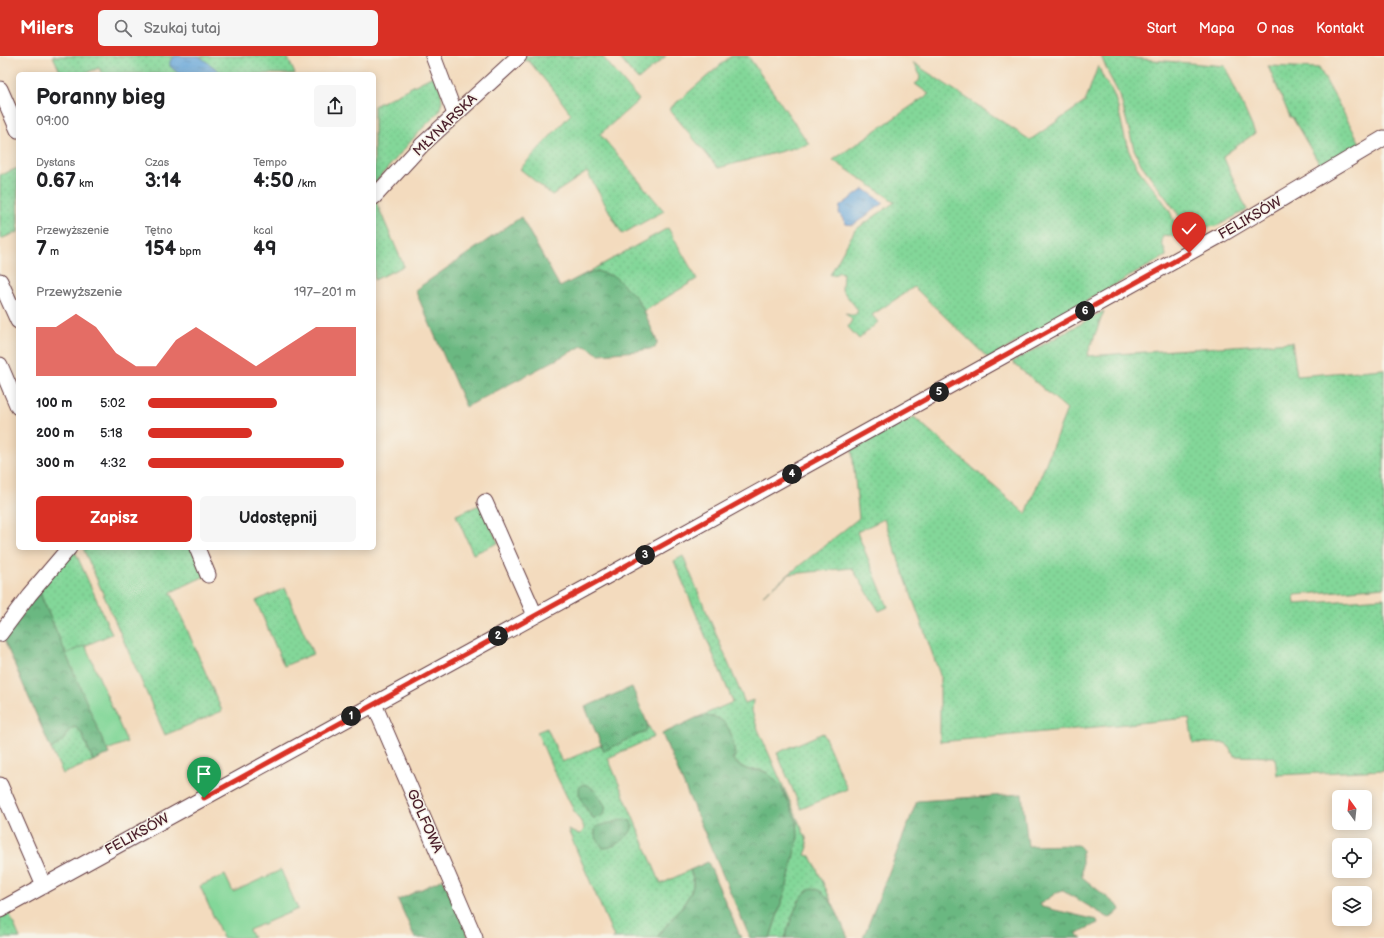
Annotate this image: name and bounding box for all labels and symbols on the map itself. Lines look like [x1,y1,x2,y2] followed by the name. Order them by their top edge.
[410,90,481,160] street label: MŁYNARSKA
[1215,192,1285,243] street label: FELIKSÓW
[1172,212,1206,253] pin
[1075,301,1095,321] pin: 6
[929,382,949,402] pin: 5
[782,464,802,484] pin: 4
[635,545,655,565] pin: 3
[488,626,508,646] pin: 2
[341,706,361,726] pin: 1
[187,757,221,798] pin
[403,786,447,856] street label: GOLFOWA
[1332,790,1372,830] north arrow
[101,808,172,859] street label: FELIKSÓW

